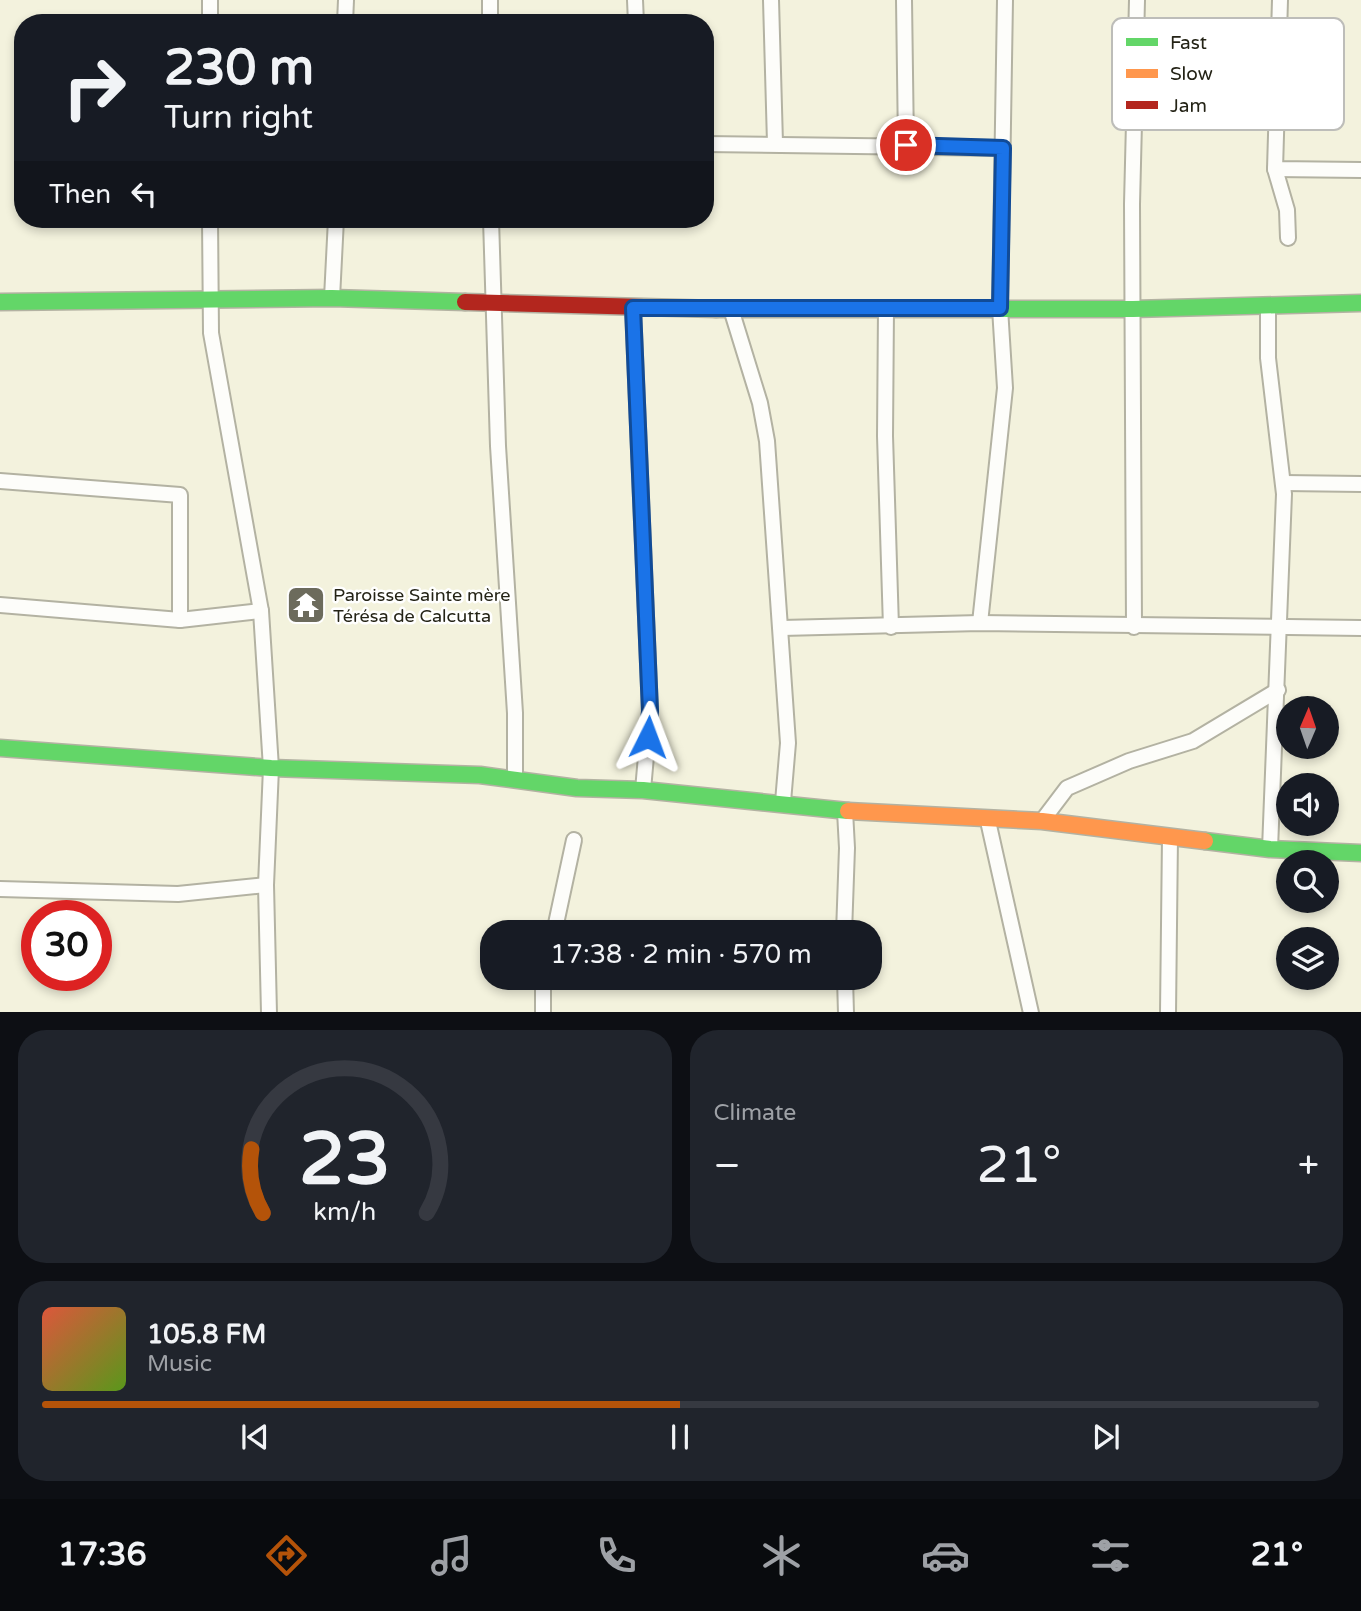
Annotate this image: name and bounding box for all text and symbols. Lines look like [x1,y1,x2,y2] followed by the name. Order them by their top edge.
[1112,18,1344,130] legend
[1170,32,1207,54] text: Fast
[164,39,314,98] text: 230 m
[49,42,140,133] icon: right
[1170,63,1213,85] text: Slow
[1170,95,1207,117] text: Jam
[164,99,313,137] text: Turn right
[876,115,936,175] pin
[887,126,925,164] icon: arrive
[125,175,163,213] icon: left
[49,179,111,210] text: Then
[285,584,327,626] temple icon: Paroisse Sainte mère Térésa de Calcutta
[333,584,511,627] place label: Paroisse Sainte mère Térésa de Calcutta
[1276,696,1339,760] north arrow
[1276,696,1339,990] map controls
[611,700,685,774] position arrow
[1276,773,1339,836] button: sound
[1276,850,1339,913] button: search
[21,900,112,991] speed limit sign: 30
[1276,927,1339,990] button: layers
[550,939,812,970] text: 17:38 · 2 min · 570 m
[714,1099,796,1127] text: Climate
[299,1116,390,1204] text: 23
[977,1134,1062,1197] text: 21°
[714,1143,741,1189] text: −
[1298,1143,1319,1189] text: +
[313,1196,376,1226] text: km/h
[147,1319,266,1350] text: 105.8 FM
[147,1350,212,1378] text: Music
[236,1418,274,1456] icon: previous
[661,1418,699,1456] icon: pause
[1087,1418,1125,1456] icon: next
[262,1531,311,1580] icon: directions
[427,1531,476,1580] icon: music
[592,1531,641,1580] icon: phone
[757,1531,806,1580] icon: climate
[921,1531,970,1580] icon: car
[1086,1531,1135,1580] icon: filters
[58,1536,147,1574] text: 17:36
[1251,1536,1303,1574] text: 21°

